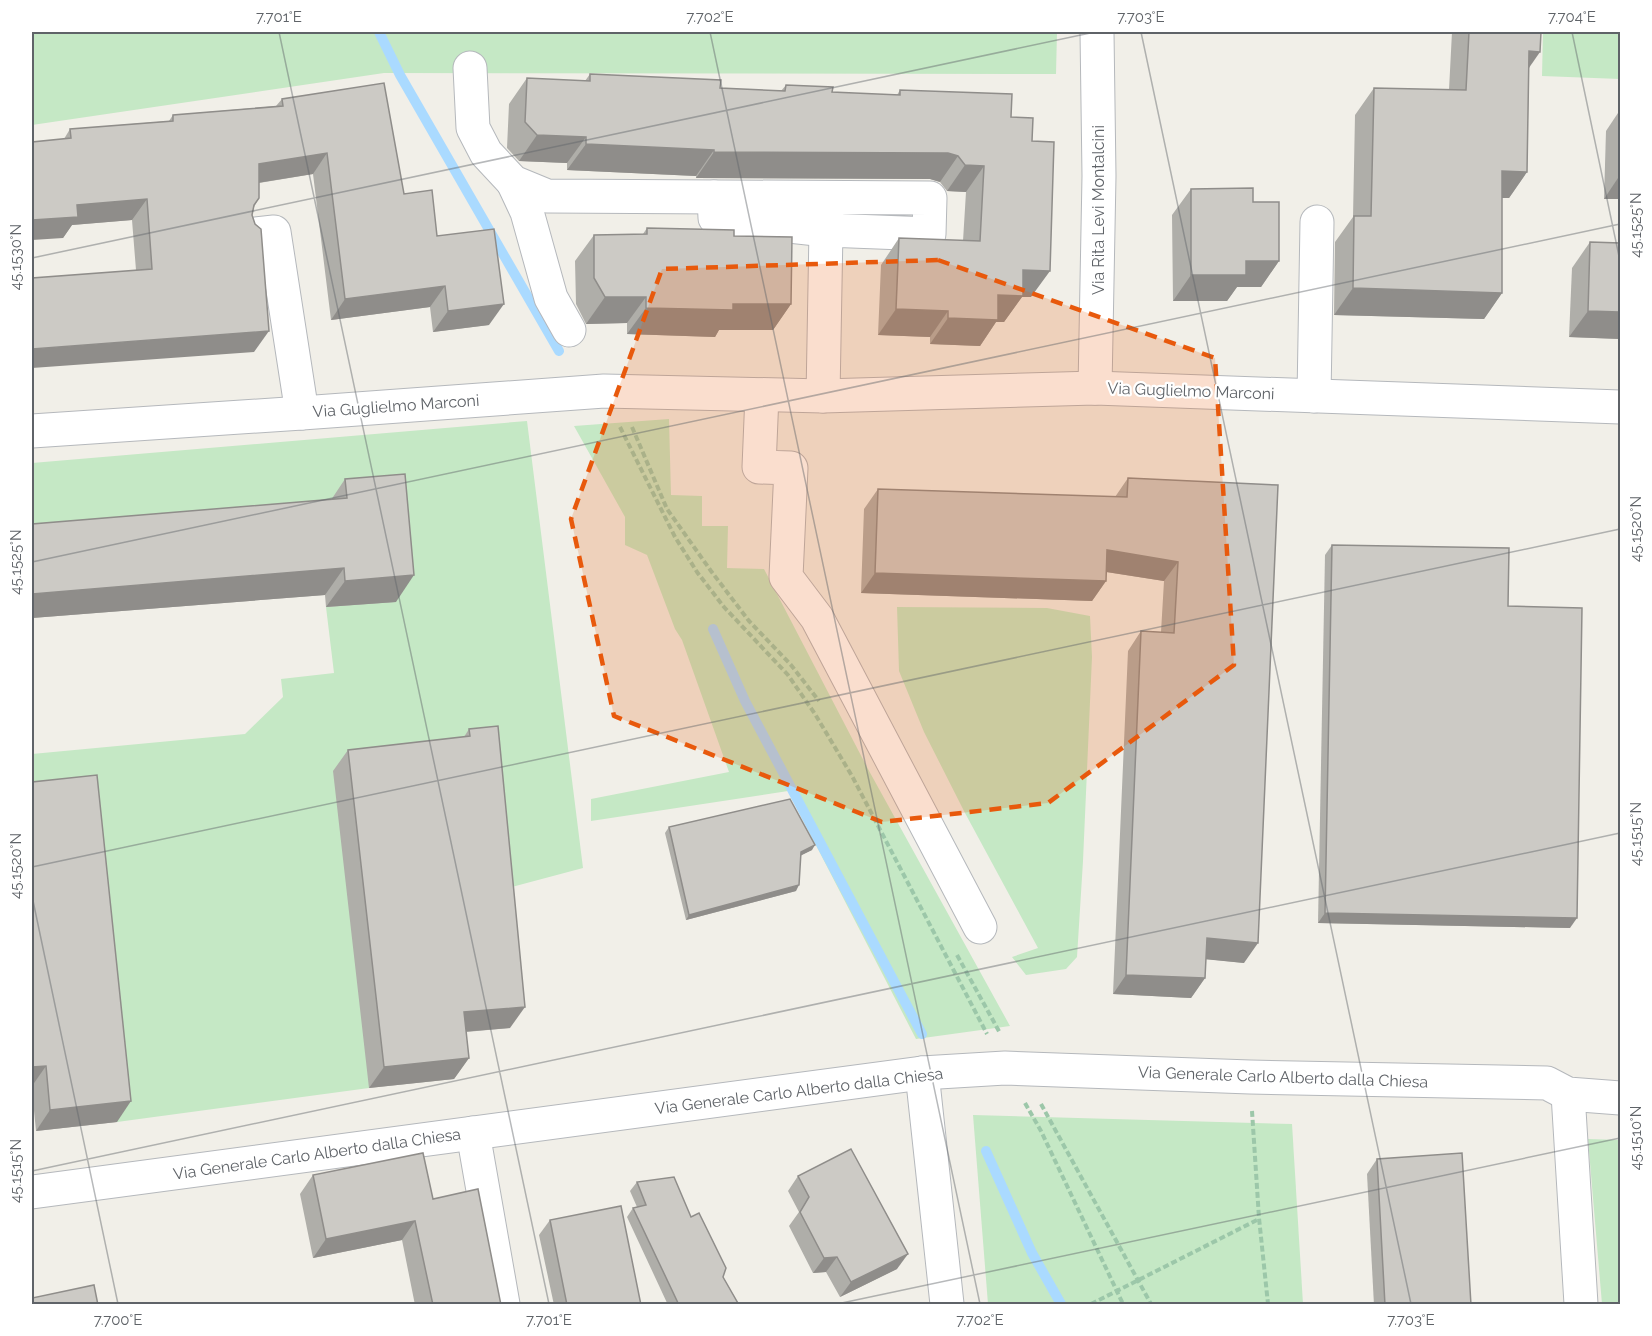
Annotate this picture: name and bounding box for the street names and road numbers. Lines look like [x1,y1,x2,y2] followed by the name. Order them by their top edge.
[1089,125,1108,295] street label: Via Rita Levi Montalcini
[1107,379,1275,403] street label: Via Guglielmo Marconi
[312,391,480,421] street label: Via Guglielmo Marconi
[1138,1062,1428,1092] street label: Via Generale Carlo Alberto dalla Chiesa
[654,1064,944,1118] street label: Via Generale Carlo Alberto dalla Chiesa
[172,1124,462,1184] street label: Via Generale Carlo Alberto dalla Chiesa

